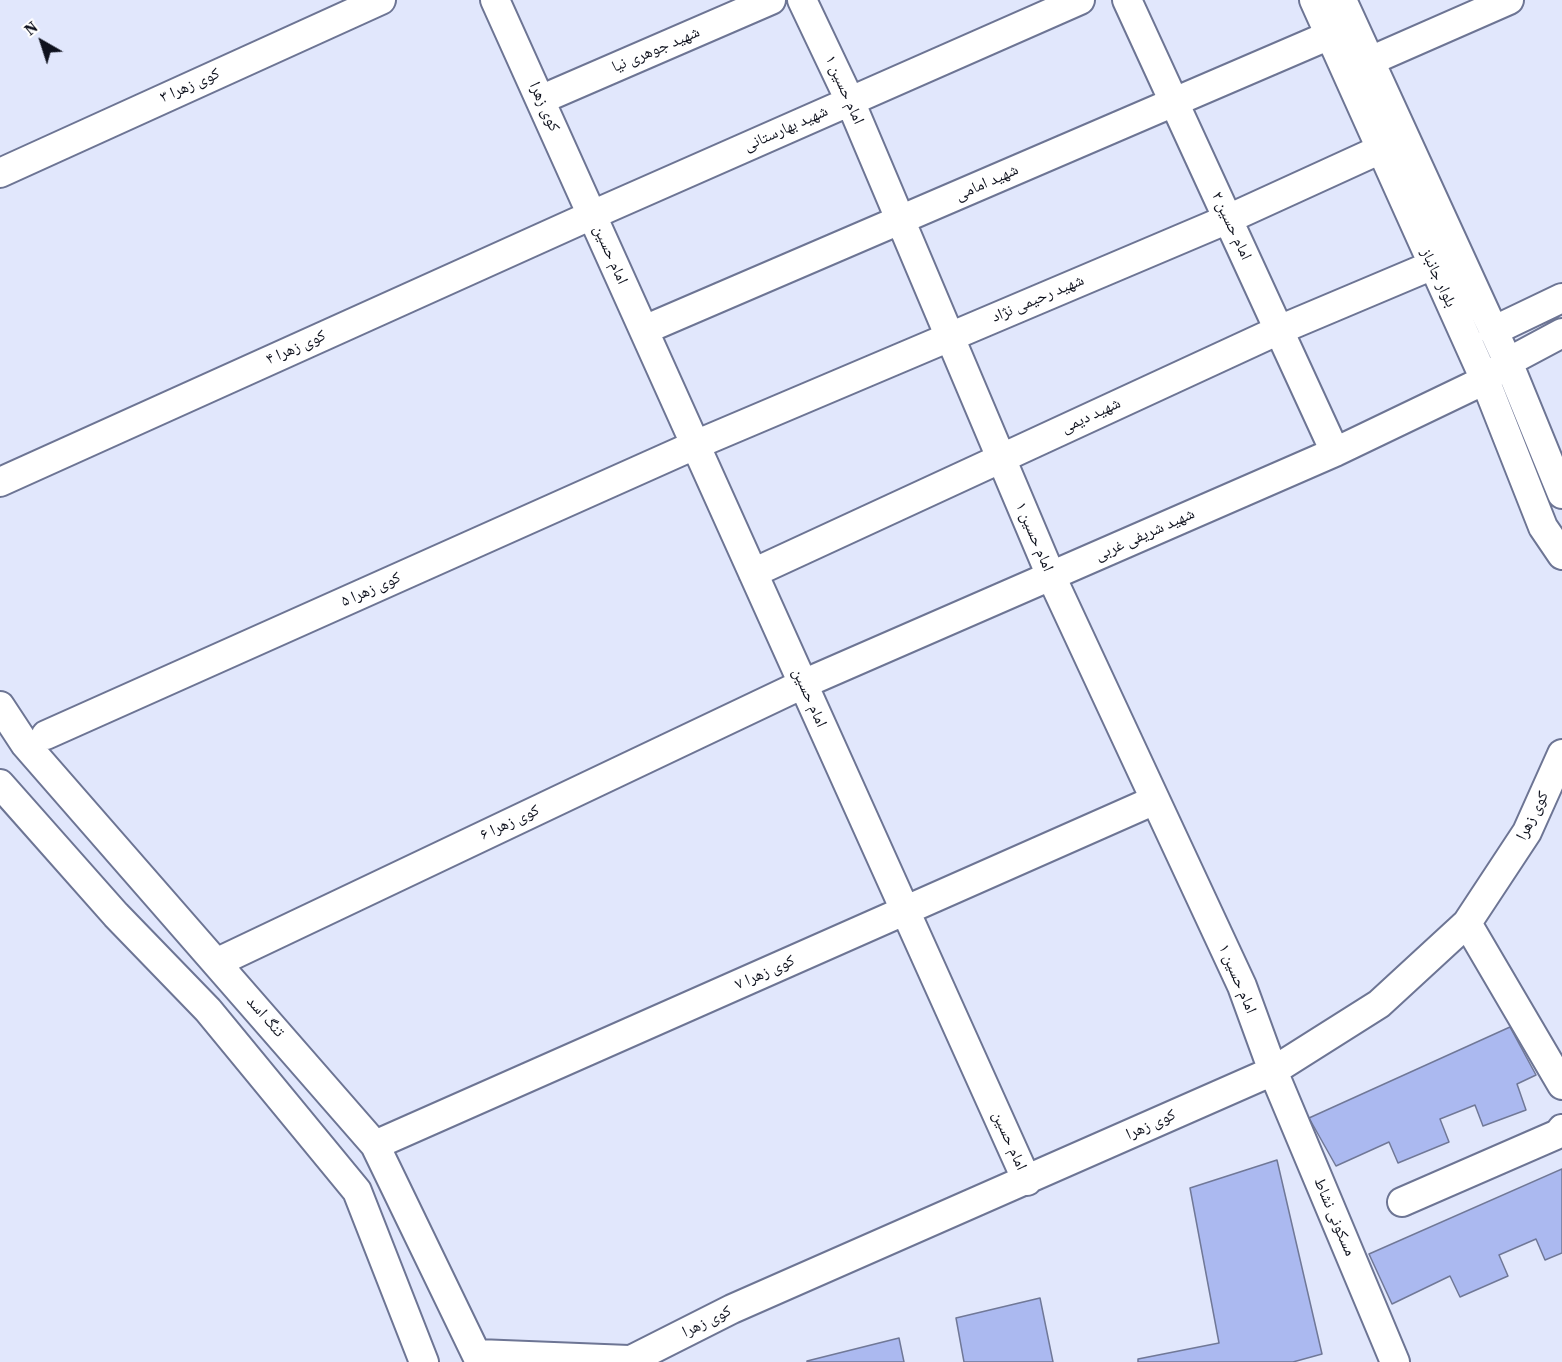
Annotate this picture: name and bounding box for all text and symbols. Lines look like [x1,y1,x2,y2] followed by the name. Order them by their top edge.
[12,12,72,72] north arrow
[19,16,42,40] text: N
[609,23,703,77] street label: شهید جوهری نیا
[820,53,868,127] street label: امام حسین ۱
[157,64,223,108] street label: کوی زهرا ۳
[525,79,563,135] street label: کوی زهرا
[741,102,831,156] street label: شهید بهارستانی
[952,161,1022,205] street label: شهید امامی
[1207,189,1255,263] street label: امام حسین ۲
[588,222,632,288] street label: امام حسین
[1416,245,1460,311] street label: بلوار جانباز
[989,271,1087,327] street label: شهید رحیمی نژاد
[263,326,329,370] street label: کوی زهرا ۴
[1058,394,1124,438] street label: شهید دیمی
[1011,499,1057,575] street label: امام حسین ۱
[1092,504,1198,566] street label: شهید شریفی غربی
[338,568,404,612] street label: کوی زهرا ۵
[787,665,831,731] street label: امام حسین
[1513,788,1553,844] street label: کوی زهرا
[477,801,543,845] street label: کوی زهرا ۶
[1214,941,1260,1017] street label: امام حسین ۱
[732,951,798,995] street label: کوی زهرا ۷
[242,993,288,1041] street label: تنگ اسد
[1123,1106,1179,1144] street label: کوی زهرا
[987,1108,1031,1174] street label: امام حسین
[1309,1175,1359,1259] street label: مسکونی نشاط
[679,1302,735,1342] street label: کوی زهرا

